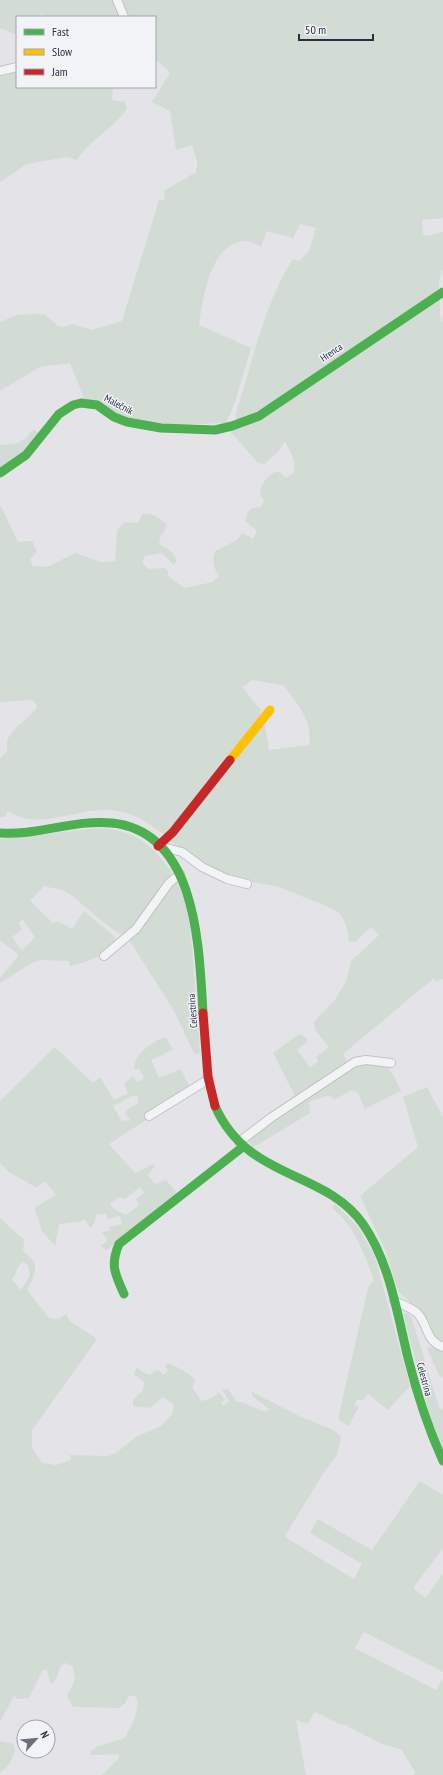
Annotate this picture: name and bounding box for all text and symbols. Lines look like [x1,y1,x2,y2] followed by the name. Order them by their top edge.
[16,16,156,88] legend
[299,16,373,42] scale bar
[305,22,326,37] text: 50 m
[52,24,70,39] text: Fast
[52,44,73,59] text: Slow
[51,64,68,79] text: Jam
[318,340,345,365] street label: Hrenca
[102,391,135,417] street label: Malečnik
[185,993,200,1029] street label: Celestrina
[414,1361,435,1397] street label: Celestrina
[16,1719,56,1759] north arrow
[37,1729,53,1740] text: N

